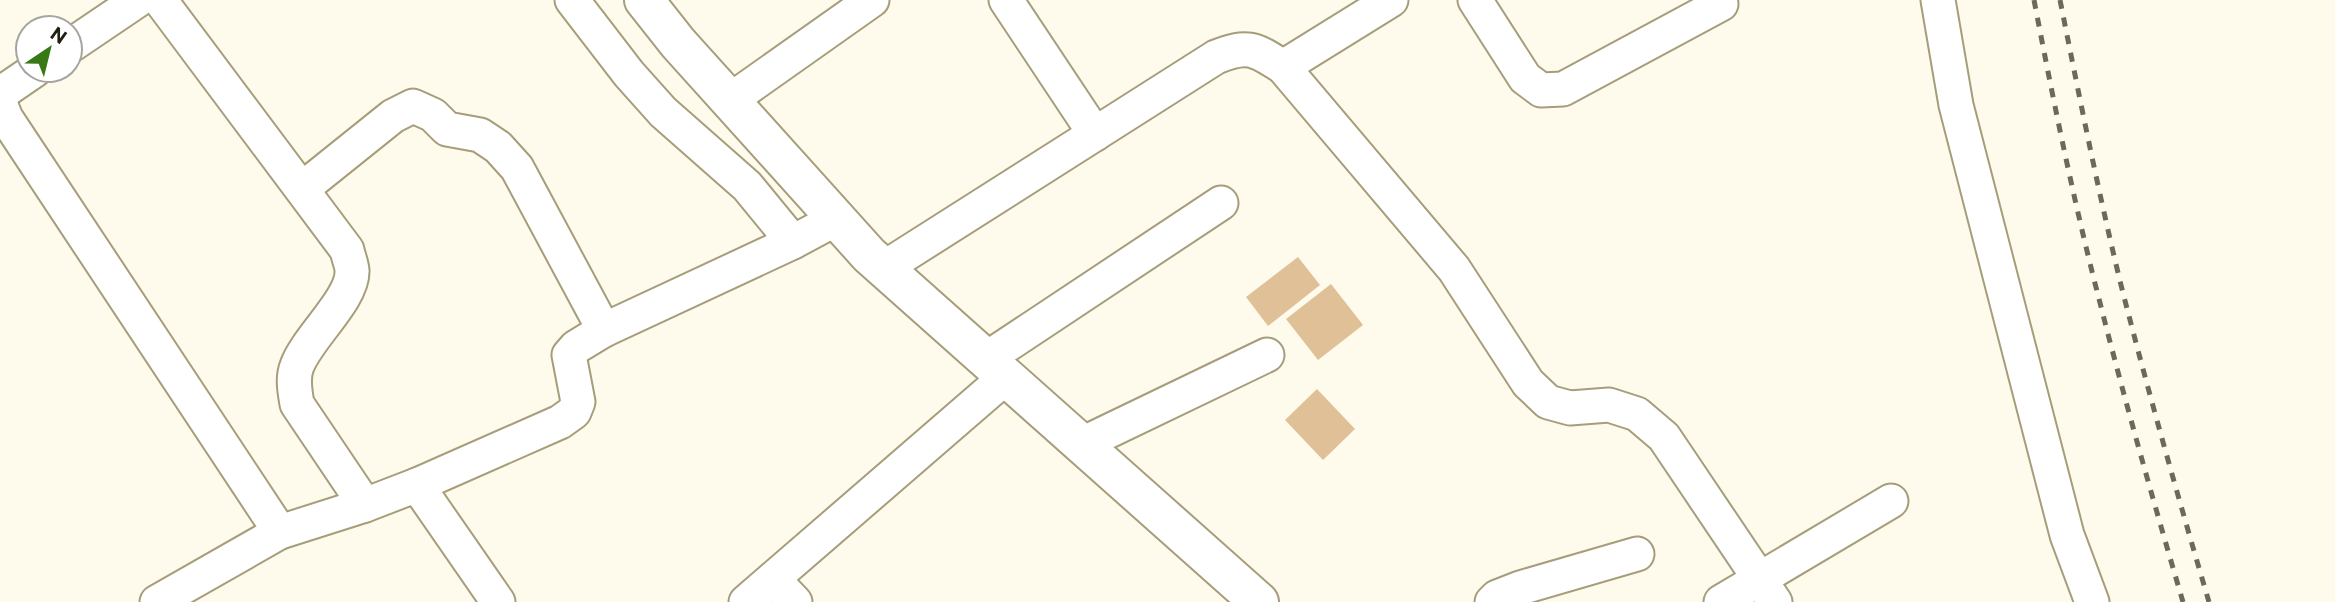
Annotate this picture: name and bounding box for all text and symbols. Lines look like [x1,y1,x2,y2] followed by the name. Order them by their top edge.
[14,14,84,84] north arrow
[47,21,71,48] text: N

